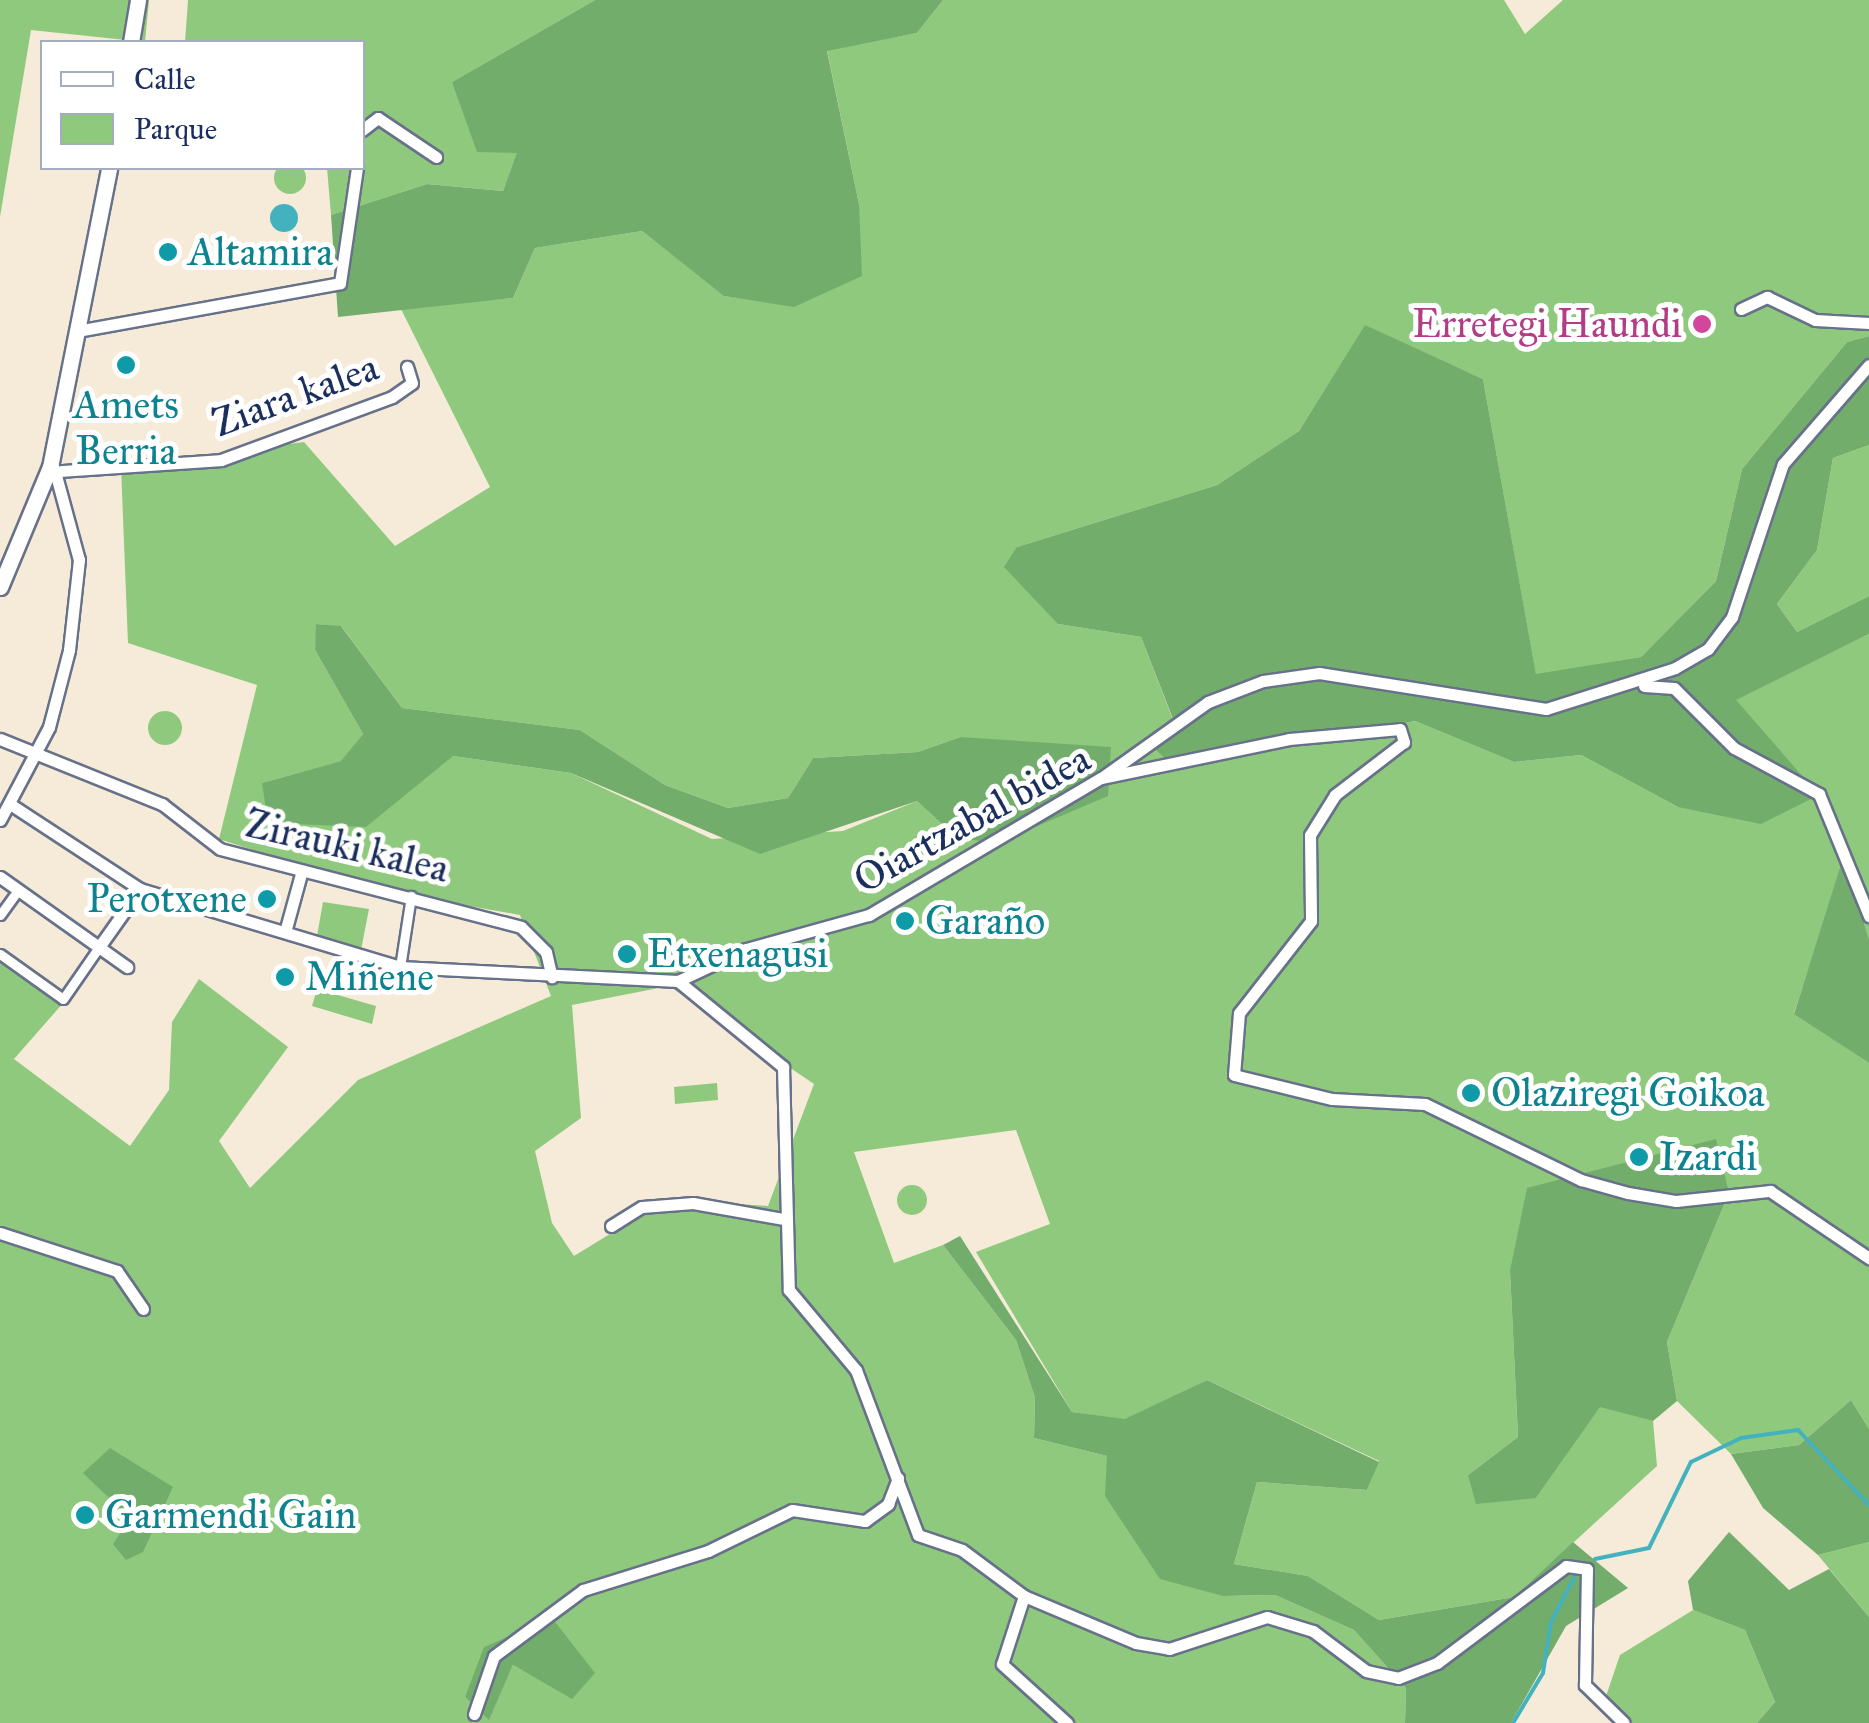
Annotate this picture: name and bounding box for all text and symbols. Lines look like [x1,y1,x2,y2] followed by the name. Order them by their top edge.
[40,40,365,170] legend
[134,61,196,97] text: Calle
[134,111,217,147] text: Parque
[188,228,333,276] place label: Altamira
[157,241,179,263] marker: Altamira
[1412,300,1682,348] place label: Erretegi Haundi
[1691,313,1713,335] marker: Erretegi Haundi
[205,343,385,447] street label: Ziara kalea
[115,354,137,376] marker: Amets Berria
[73,381,179,475] place label: Amets Berria
[846,734,1098,904] street label: Oiartzabal bidea
[241,799,453,893] street label: Zirauki kalea
[87,875,247,923] place label: Perotxene
[256,888,278,910] marker: Perotxene
[925,897,1045,945] place label: Garaño
[894,910,916,932] marker: Garaño
[647,930,828,978] place label: Etxenagusi
[616,943,638,965] marker: Etxenagusi
[305,953,434,1001] place label: Miñene
[274,966,296,988] marker: Miñene
[1491,1069,1765,1117] place label: Olaziregi Goikoa
[1460,1082,1482,1104] marker: Olaziregi Goikoa
[1659,1133,1757,1181] place label: Izardi
[1628,1146,1650,1168] marker: Izardi
[105,1491,356,1539] place label: Garmendi Gain
[74,1504,96,1526] marker: Garmendi Gain

